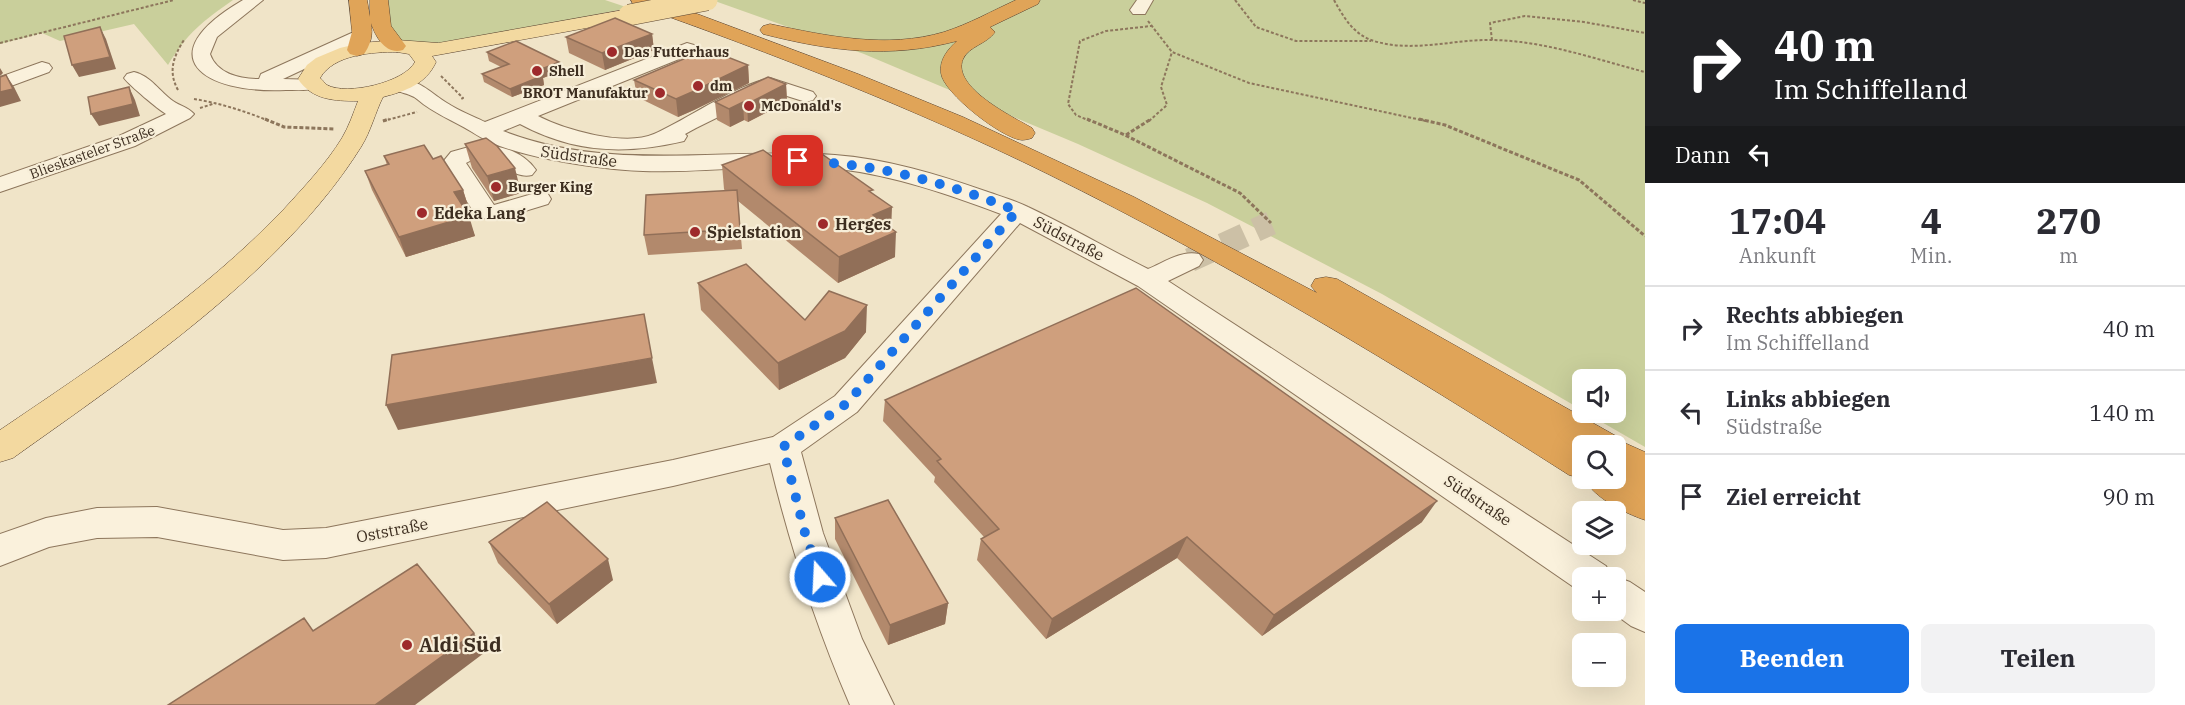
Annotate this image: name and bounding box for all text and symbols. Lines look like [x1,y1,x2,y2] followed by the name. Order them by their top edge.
[1774,18,1875,73] text: 40 m
[1675,24,1753,102] icon: right
[624,43,729,61] place label: Das Futterhaus
[605,45,619,59] marker: Das Futterhaus
[549,62,584,80] place label: Shell
[530,64,544,78] marker: Shell
[1774,71,1968,106] text: Im Schiffelland
[710,77,733,95] place label: dm
[691,79,705,93] marker: dm
[523,84,648,102] place label: BROT Manufaktur
[653,86,667,100] marker: BROT Manufaktur
[761,97,841,115] place label: McDonald's
[742,99,756,113] marker: McDonald's
[27,121,157,183] street label: Blieskasteler Straße
[772,135,823,186] pin
[1743,138,1776,171] icon: left
[1675,140,1731,169] text: Dann
[539,141,619,171] street label: Südstraße
[781,144,814,177] icon: arrive
[508,178,593,196] place label: Burger King
[489,180,503,194] marker: Burger King
[1729,197,1826,244] text: 17:04
[1920,197,1942,244] text: 4
[2036,197,2101,244] text: 270
[434,203,526,223] place label: Edeka Lang
[415,206,429,220] marker: Edeka Lang
[1030,211,1108,265] street label: Südstraße
[835,214,891,234] place label: Herges
[816,217,830,231] marker: Herges
[707,222,802,242] place label: Spielstation
[688,225,702,239] marker: Spielstation
[1739,242,1816,269] text: Ankunft
[1910,242,1952,269] text: Min.
[2059,242,2078,269] text: m
[1726,300,1904,329] text: Rechts abbiegen
[1675,312,1708,345] icon: right
[2103,314,2155,343] text: 40 m
[1726,329,1870,356] text: Im Schiffelland
[1572,369,1626,687] map controls
[1572,369,1626,423] button: sound
[1726,384,1891,413] text: Links abbiegen
[1675,396,1708,429] icon: left
[2089,398,2155,427] text: 140 m
[1726,413,1822,440] text: Südstraße
[1572,435,1626,489] button: search
[1440,470,1516,530] street label: Südstraße
[1675,480,1708,513] icon: arrive
[1726,482,1861,511] text: Ziel erreicht
[2103,482,2155,511] text: 90 m
[1572,501,1626,555] button: layers
[354,513,430,547] street label: Oststraße
[788,545,852,609] position arrow
[1572,567,1626,621] button: +
[1675,624,1909,693] button: Beenden
[1921,624,2155,693] button: Teilen
[419,631,502,658] place label: Aldi Süd
[1572,633,1626,687] button: −
[400,638,414,652] marker: Aldi Süd

